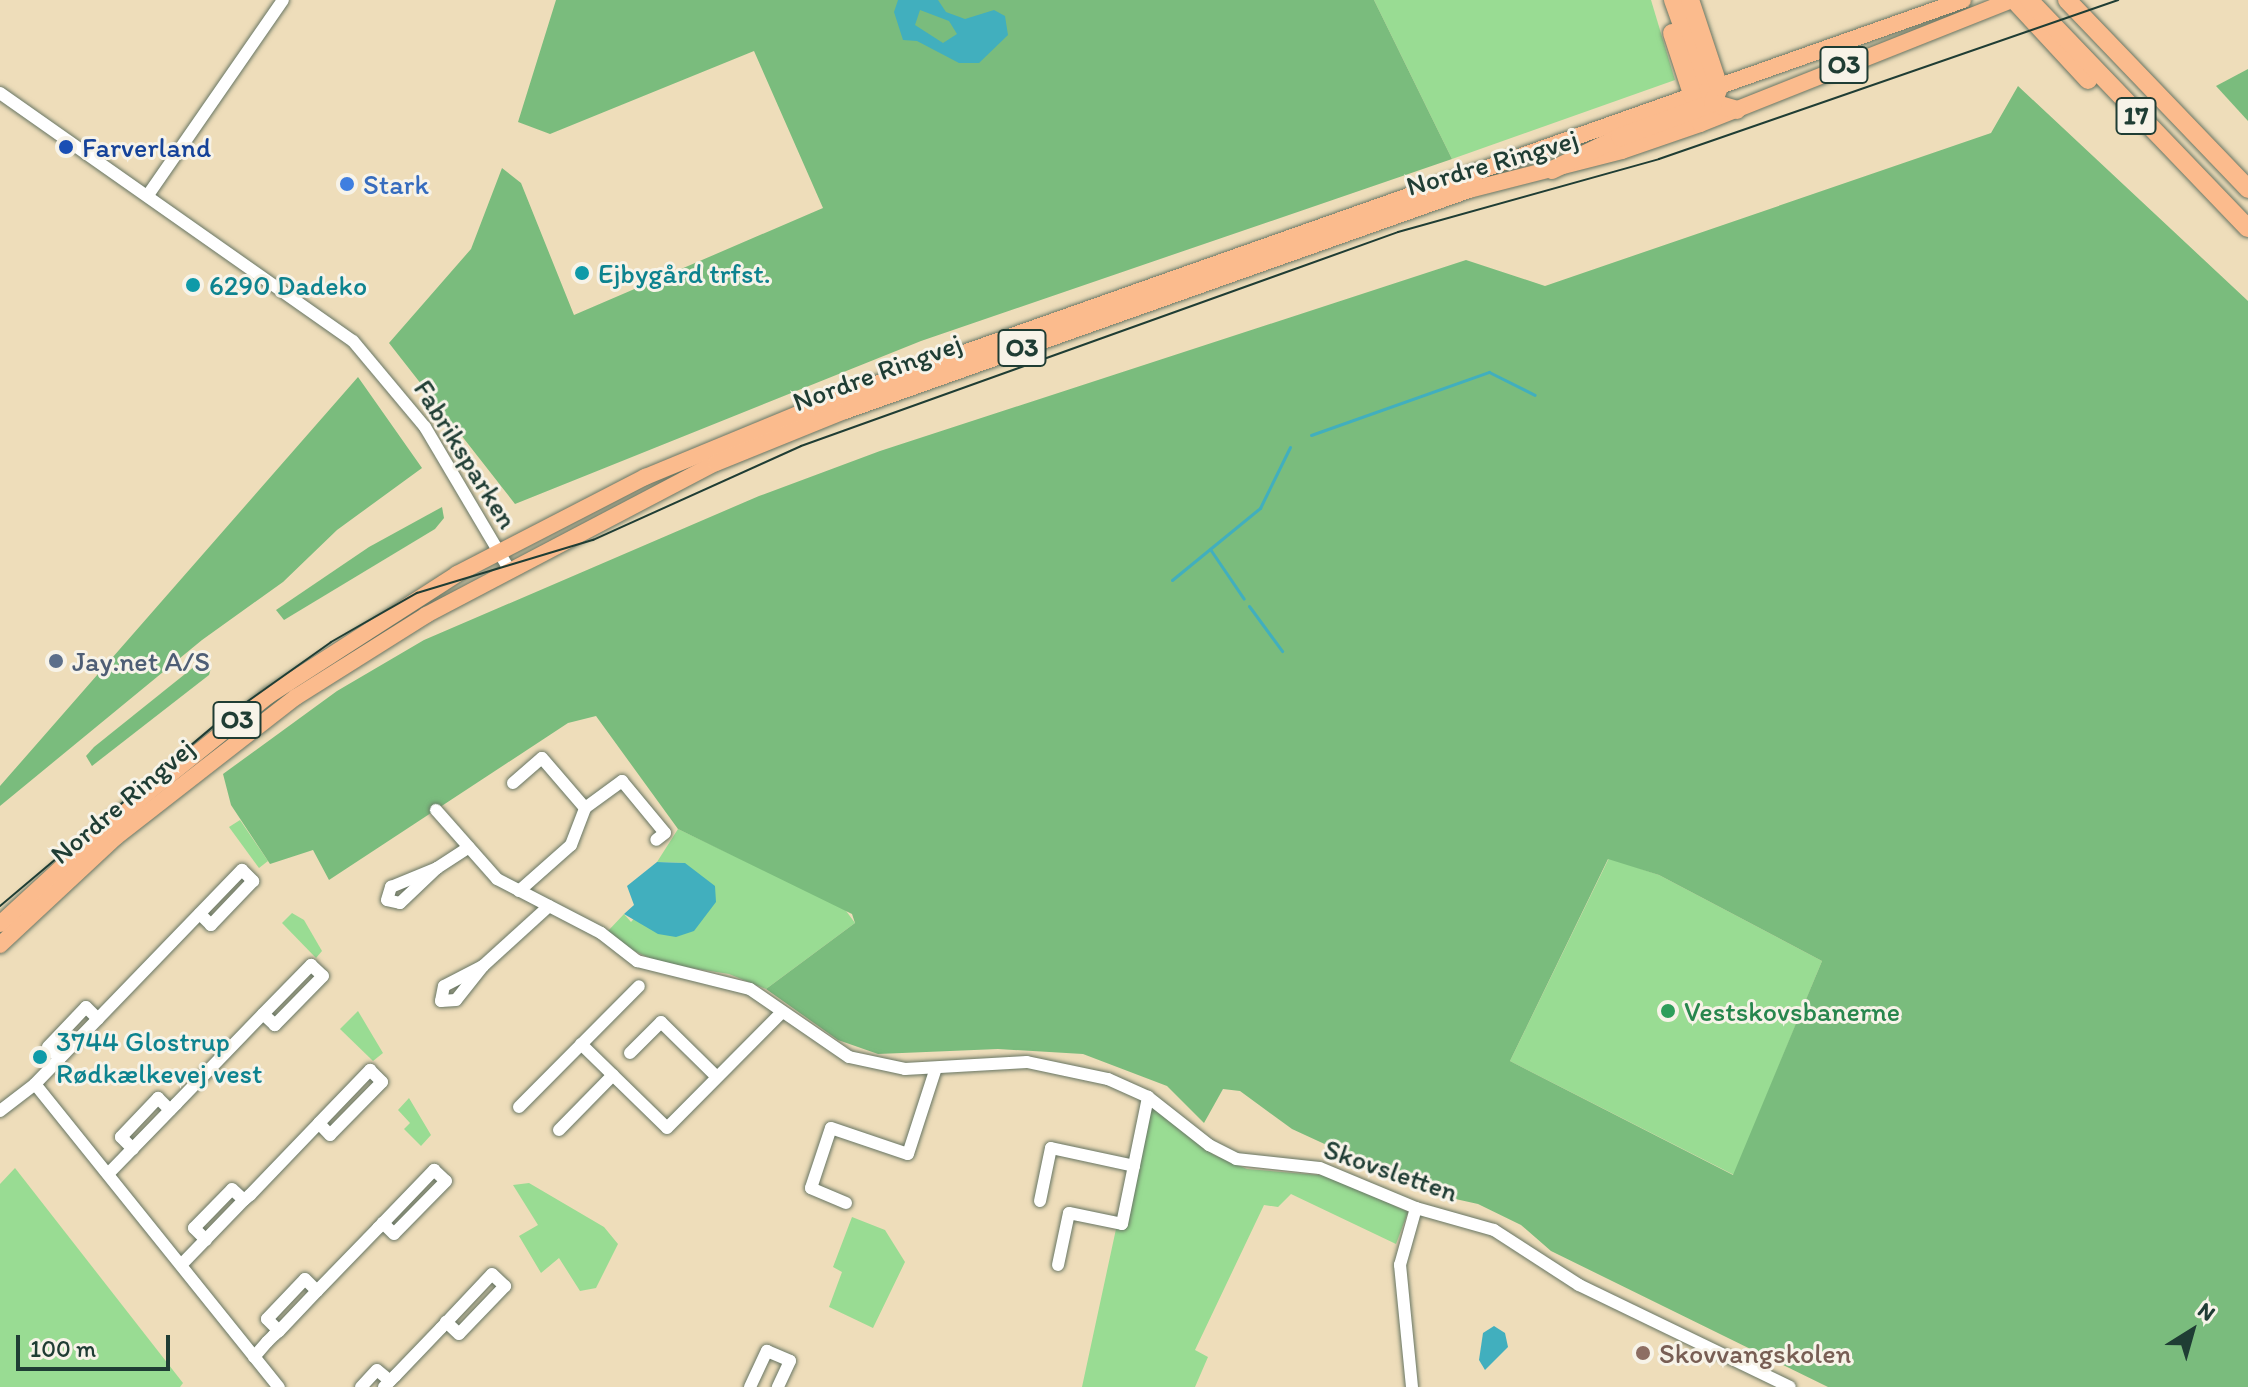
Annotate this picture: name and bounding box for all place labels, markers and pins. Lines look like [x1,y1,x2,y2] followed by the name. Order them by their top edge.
[82,130,211,164] place label: Farverland
[57,138,75,156] marker: Farverland
[363,167,429,201] place label: Stark
[338,175,356,193] marker: Stark
[598,256,771,290] place label: Ejbygård trfst.
[573,264,591,282] marker: Ejbygård trfst.
[209,268,367,302] place label: 6290 Dadeko
[184,276,202,294] marker: 6290 Dadeko
[72,644,210,678] place label: Jay.net A/S
[47,652,65,670] marker: Jay.net A/S
[1684,994,1900,1028] place label: Vestskovsbanerne
[1659,1002,1677,1020] marker: Vestskovsbanerne
[56,1024,262,1090] place label: 3744 Glostrup Rødkælkevej vest
[31,1048,49,1066] marker: 3744 Glostrup Rødkælkevej vest
[1659,1336,1851,1370] place label: Skovvangskolen
[1634,1344,1652,1362] marker: Skovvangskolen

